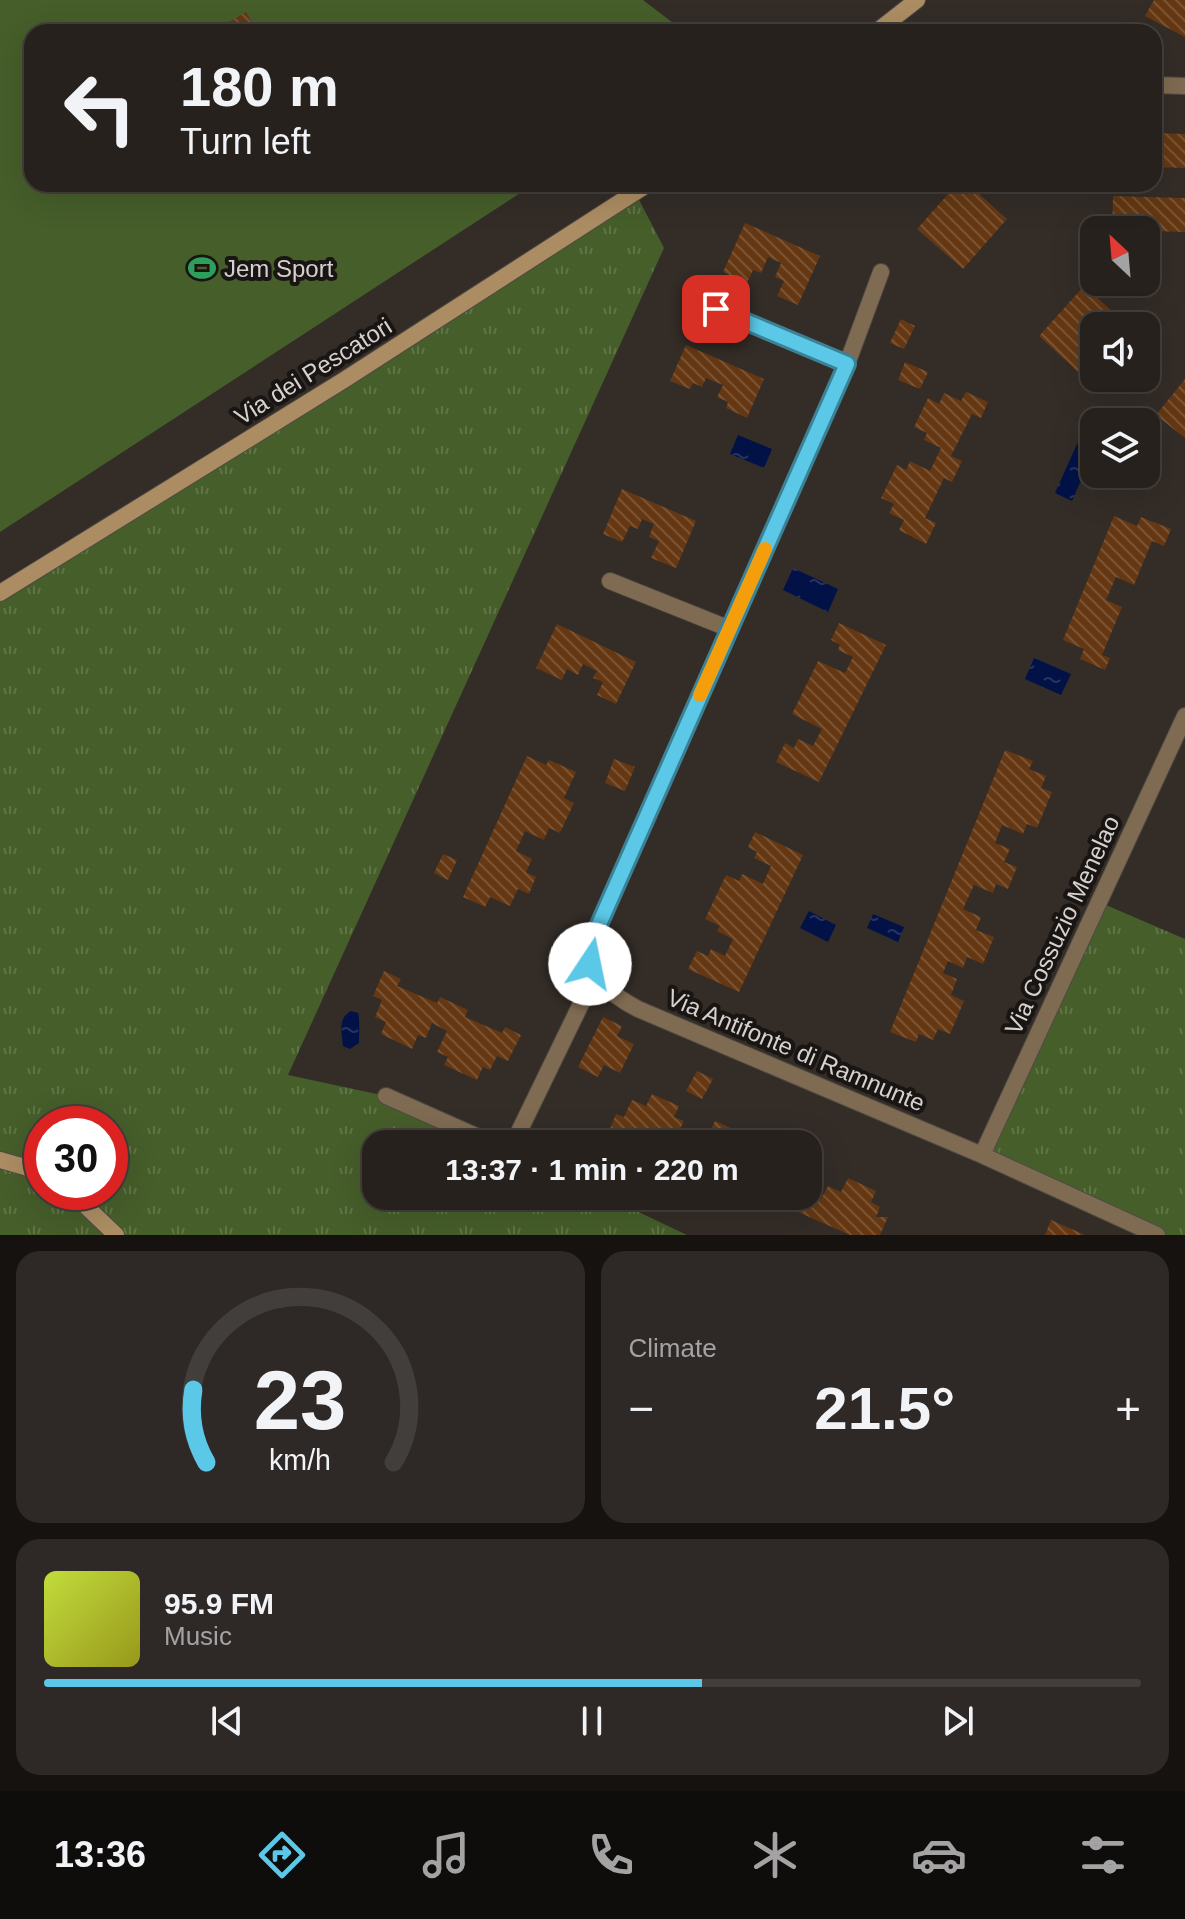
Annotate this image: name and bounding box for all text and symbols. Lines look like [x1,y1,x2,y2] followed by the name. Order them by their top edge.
[180,55,339,118] text: 180 m
[48,56,152,160] icon: left
[180,121,311,162] text: Turn left
[1080,216,1160,296] north arrow
[1080,216,1160,488] map controls
[187,253,217,283] sports icon: Jem Sport
[224,255,334,282] place label: Jem Sport
[682,275,750,343] pin
[694,287,738,331] icon: arrive
[230,312,396,430] street label: Via dei Pescatori
[1080,312,1160,392] button: sound
[1080,408,1160,488] button: layers
[999,811,1125,1039] street label: Via Cossuzio Menelao
[548,922,632,1006] position arrow
[663,983,929,1117] street label: Via Antifonte di Ramnunte
[24,1106,128,1210] speed limit sign: 30
[445,1153,739,1186] text: 13:37 · 1 min · 220 m
[629,1333,717,1363] text: Climate
[254,1354,347,1447] text: 23
[814,1375,955,1442] text: 21.5°
[629,1384,654,1433] text: −
[1115,1384,1141,1433] text: +
[269,1444,331,1476] text: km/h
[164,1587,274,1620] text: 95.9 FM
[164,1621,232,1651] text: Music
[205,1699,249,1743] icon: previous
[570,1699,614,1743] icon: pause
[936,1699,980,1743] icon: next
[254,1827,310,1883] icon: directions
[418,1827,474,1883] icon: music
[583,1827,639,1883] icon: phone
[747,1827,803,1883] icon: climate
[911,1827,967,1883] icon: car
[1075,1827,1131,1883] icon: filters
[54,1834,146,1875] text: 13:36

